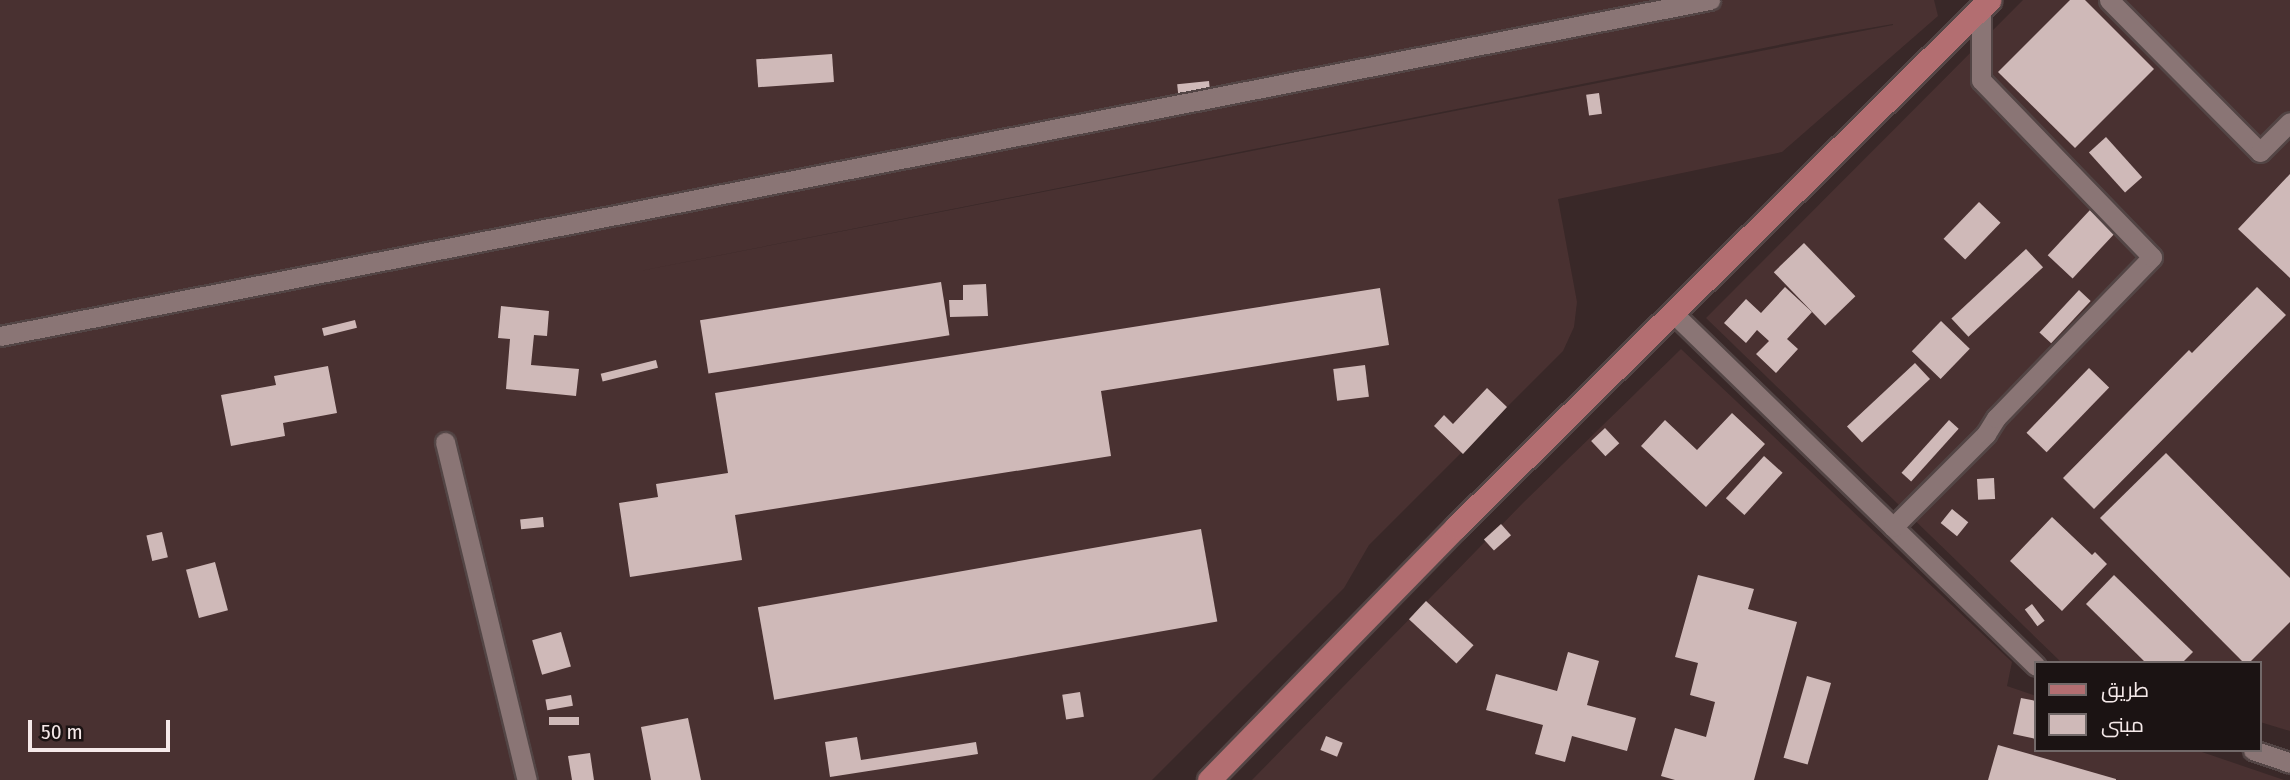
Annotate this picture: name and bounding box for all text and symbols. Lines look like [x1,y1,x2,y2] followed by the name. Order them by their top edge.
[2035,661,2262,752] legend
[2101,677,2149,703] text: طريق
[32,706,173,750] scale bar
[2101,712,2144,738] text: مبنى
[41,719,83,745] text: 50 m

